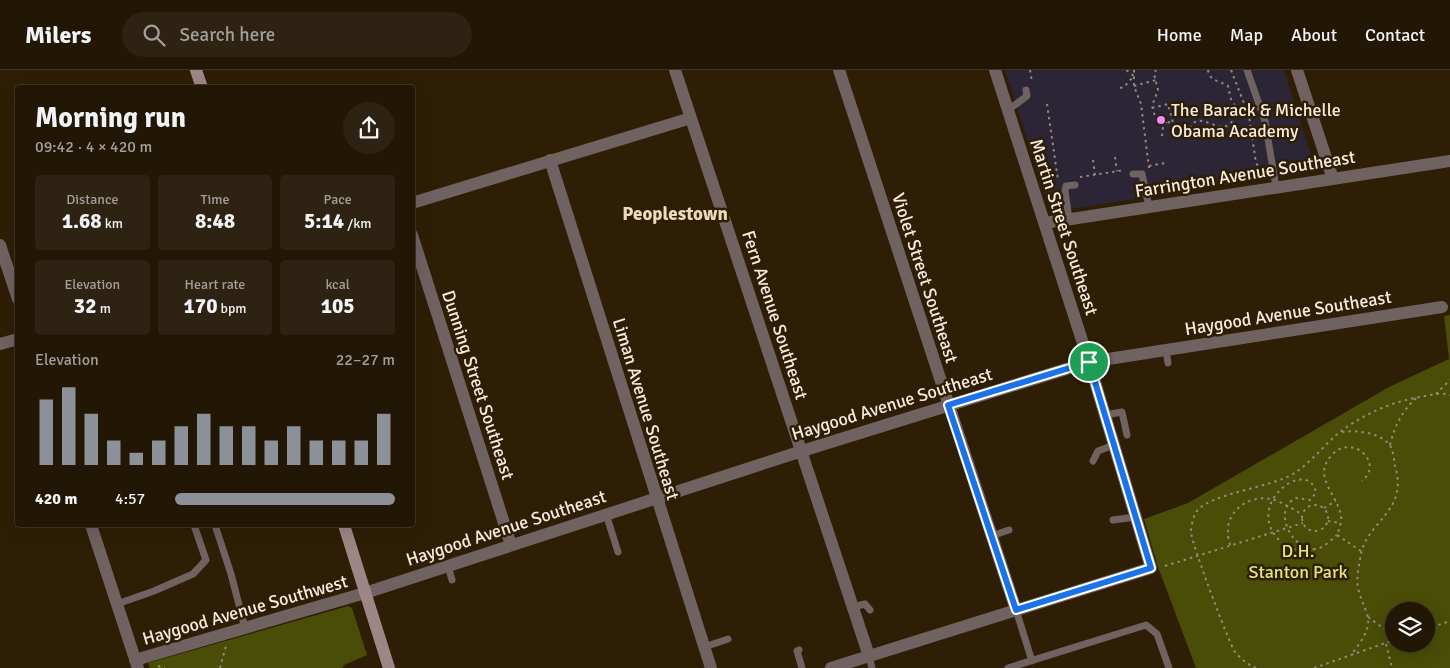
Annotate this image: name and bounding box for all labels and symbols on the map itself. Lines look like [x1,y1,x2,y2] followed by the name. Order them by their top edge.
[1171,99,1341,142] place label: The Barack & Michelle Obama Academy
[1155,114,1167,126] marker: The Barack & Michelle Obama Academy
[1025,136,1103,318] street label: Martin Street Southeast
[1133,146,1357,202] street label: Farrington Avenue Southeast
[887,190,963,366] street label: Violet Street Southeast
[622,202,728,226] district label: Peoplestown
[737,228,813,402] street label: Fern Avenue Southeast
[1183,286,1393,340] street label: Haygood Avenue Southeast
[437,288,519,482] street label: Dunning Street Southeast
[608,315,684,503] street label: Liman Avenue Southeast
[1068,341,1110,383] pin
[789,363,995,445] street label: Haygood Avenue Southeast
[403,485,609,571] street label: Haygood Avenue Southeast
[1248,540,1348,583] park label: D.H. Stanton Park
[140,570,350,650] street label: Haygood Avenue Southwest

